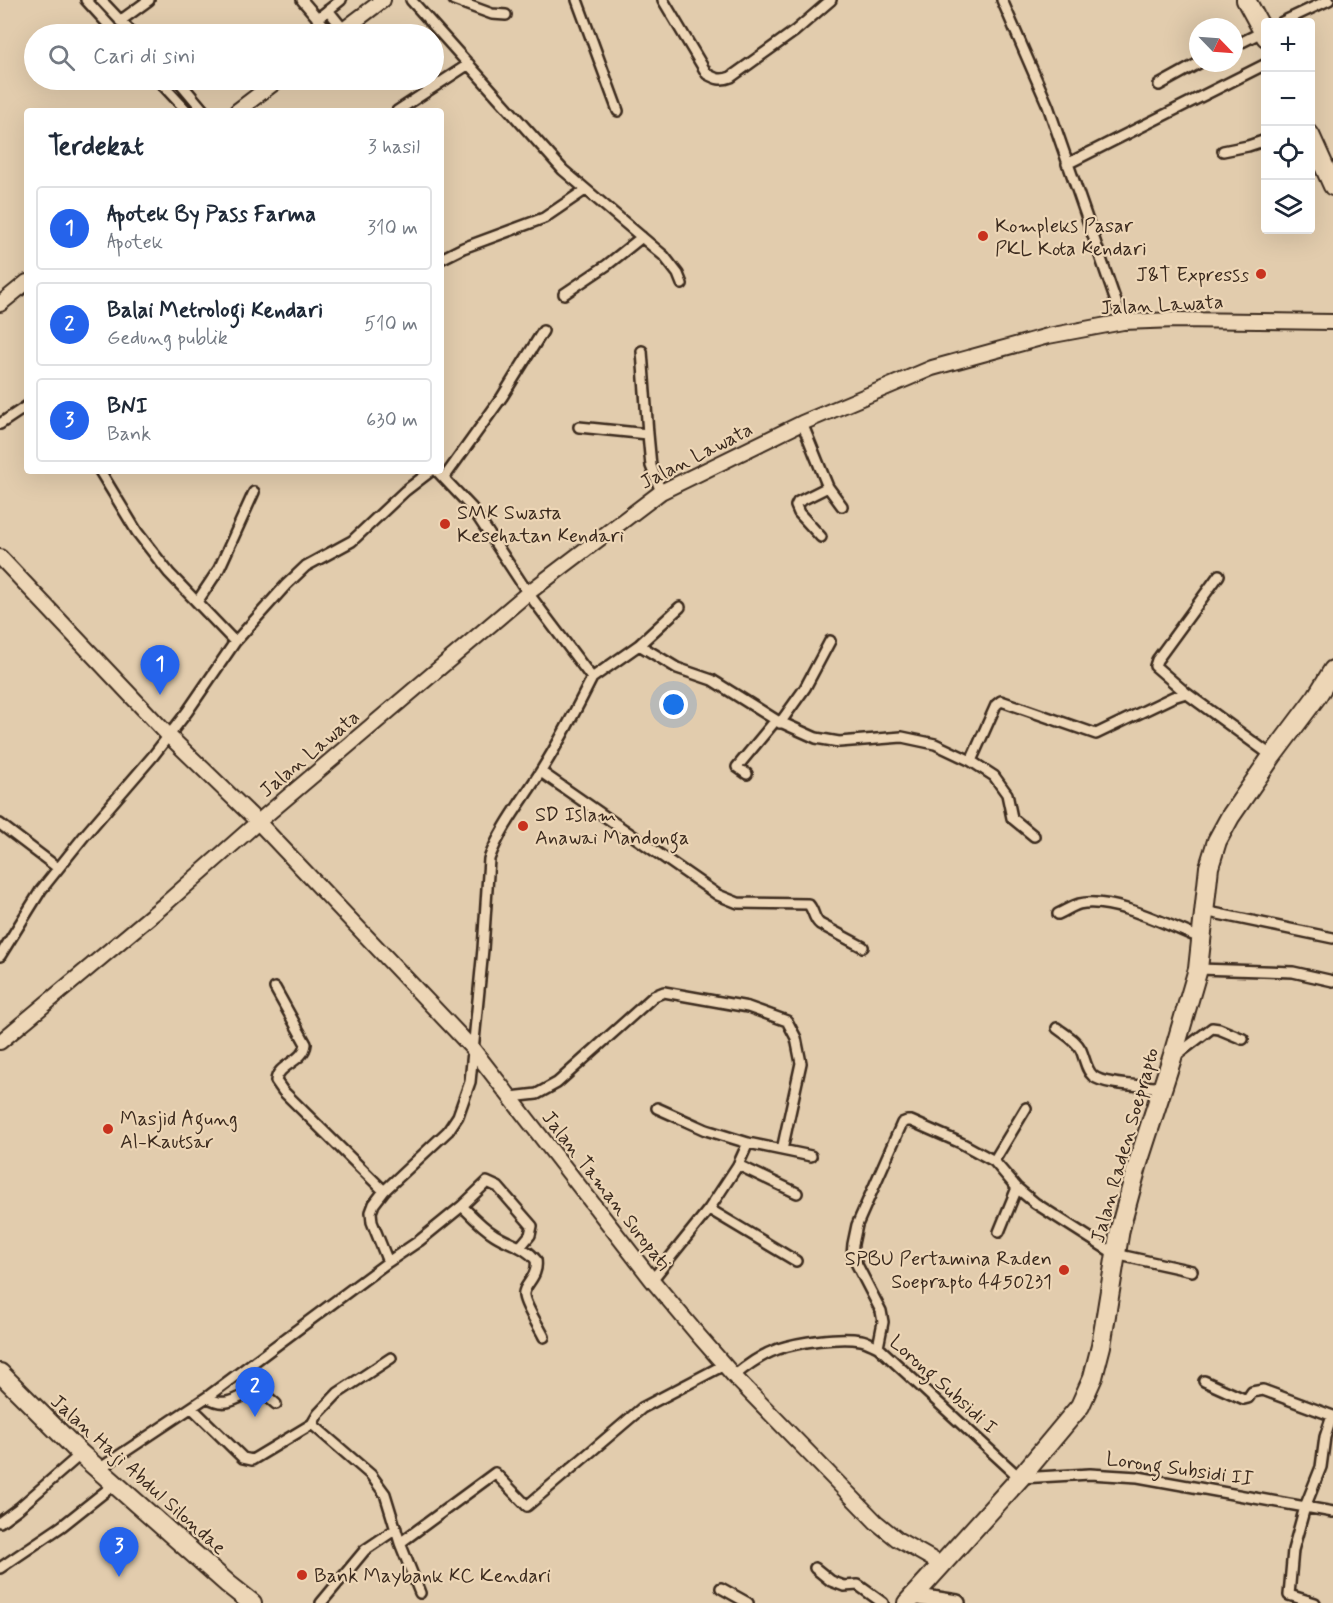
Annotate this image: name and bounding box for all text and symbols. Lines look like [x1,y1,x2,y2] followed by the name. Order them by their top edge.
[1189,18,1243,72] north arrow
[1261,18,1315,234] map controls
[1261,18,1315,72] button: +
[24,24,444,90] search box
[45,41,78,74] icon: search
[93,43,195,71] text: Cari di sini
[1261,72,1315,126] button: −
[1261,126,1315,180] button: locate
[48,130,144,164] text: Terdekat
[368,134,420,161] text: 3 hasil
[1261,180,1315,234] button: layers
[107,201,316,229] text: Apotek By Pass Farma
[995,213,1147,263] place label: Kompleks Pasar PKL Kota Kendari
[65,215,74,242] text: 1
[367,215,418,242] text: 310 m
[107,229,163,256] text: Apotek
[976,229,990,243] marker: Kompleks Pasar PKL Kota Kendari
[1136,262,1249,289] place label: J&T Expresss
[1254,267,1268,281] marker: J&T Expresss
[1100,289,1224,322] street label: Jalan Lawata
[107,297,323,325] text: Balai Metrologi Kendari
[65,311,74,338] text: 2
[364,311,418,338] text: 510 m
[107,325,228,352] text: Gedung publik
[107,393,148,421] text: BNI
[65,407,74,434] text: 3
[366,407,418,434] text: 630 m
[636,416,758,496] street label: Jalan Lawata
[107,421,151,448] text: Bank
[457,500,624,550] place label: SMK Swasta Kesehatan Kendari
[438,517,452,531] marker: SMK Swasta Kesehatan Kendari
[140,646,180,695] pin: 1
[659,690,688,719] your location
[254,704,366,804] street label: Jalan Lawata
[535,802,689,854] place label: SD Islam Anawai Mandonga
[516,819,530,833] marker: SD Islam Anawai Mandonga
[1085,1045,1166,1246] street label: Jalan Raden Soeprapto
[535,1105,677,1277] street label: Jalan Taman Suropati
[120,1106,238,1156] place label: Masjid Agung Al-Kautsar
[101,1122,115,1136] marker: Masjid Agung Al-Kautsar
[845,1246,1052,1296] place label: SPBU Pertamina Raden Soeprapto 4450231
[1057,1263,1071,1277] marker: SPBU Pertamina Raden Soeprapto 4450231
[882,1329,1003,1442] street label: Lorong Subsidi I
[236,1368,274,1417] pin: 2
[44,1389,232,1562] street label: Jalan Haji Abdul Silondae
[1104,1446,1255,1495] street label: Lorong Subsidi II
[100,1528,138,1577] pin: 3
[314,1563,551,1590] place label: Bank Maybank KC Kendari
[295,1568,309,1582] marker: Bank Maybank KC Kendari

